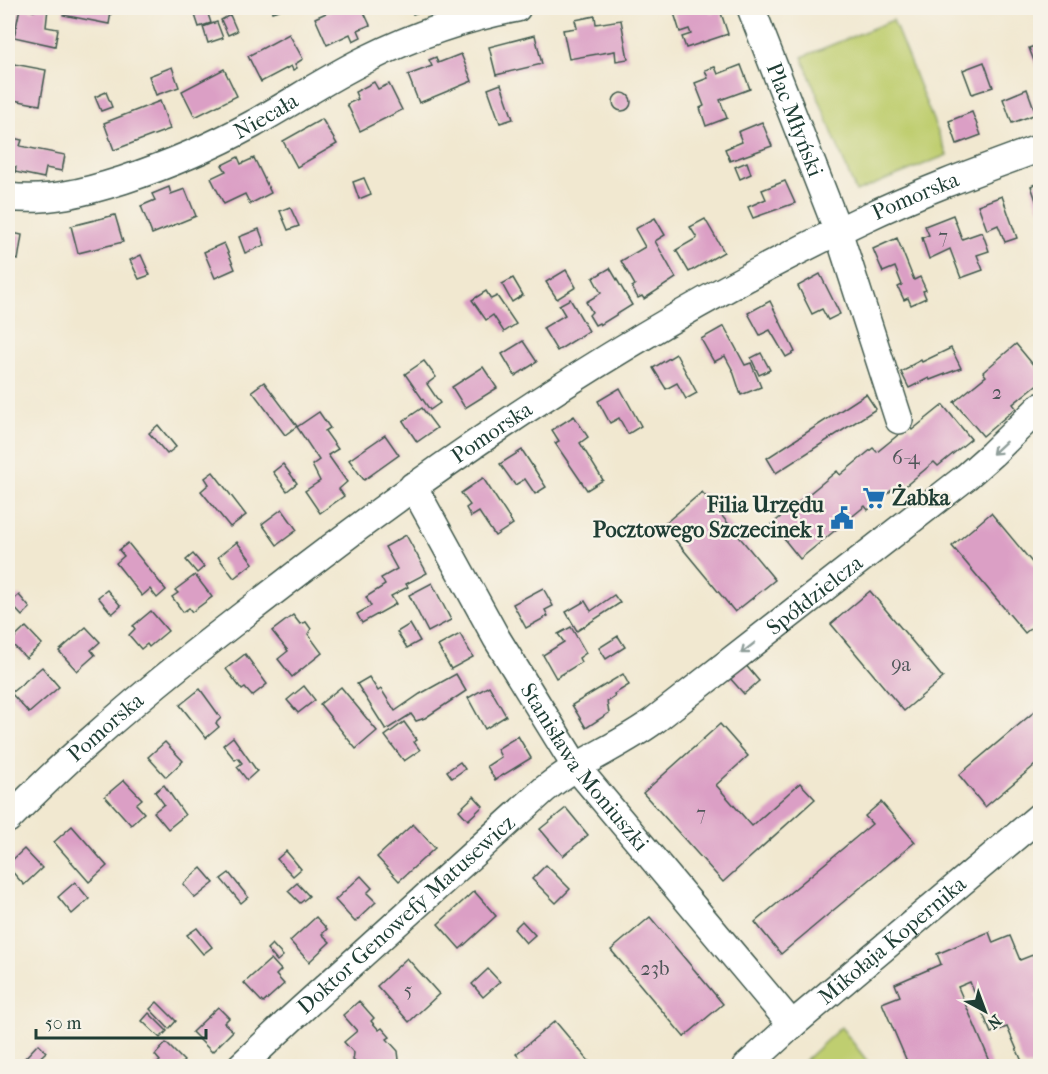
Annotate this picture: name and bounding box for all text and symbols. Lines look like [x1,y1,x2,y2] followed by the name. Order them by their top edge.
[761,59,829,181] street label: Plac Młyński
[229,87,304,145] street label: Niecała
[868,166,964,226] street label: Pomorska
[938,225,948,248] house number: 7
[992,381,1002,404] house number: 2
[446,396,538,469] street label: Pomorska
[992,441,1007,455] one-way arrow
[892,446,921,469] house number: 6-4
[892,483,951,511] place label: Żabka
[861,485,887,511] supermarket icon: Żabka
[593,492,825,543] place label: Filia Urzędu Pocztowego Szczecinek 1
[829,505,855,531] public building icon: Filia Urzędu Pocztowego Szczecinek 1
[762,549,869,641] street label: Spółdzielcza
[740,641,756,654] one-way arrow
[891,653,912,676] house number: 9a
[515,679,654,857] street label: Stanisława Moniuszki
[63,687,150,767] street label: Pomorska
[696,802,706,825] house number: 7
[292,810,520,1020] street label: Doktor Genowefy Matusewicz
[813,870,972,1010] street label: Mikołaja Kopernika
[641,957,669,980] house number: 23b
[404,979,412,1002] house number: 5
[955,981,1015,1041] north arrow
[36,1002,206,1040] scale bar
[983,1011,1005,1034] text: N
[45,1013,82,1034] text: 50 m

